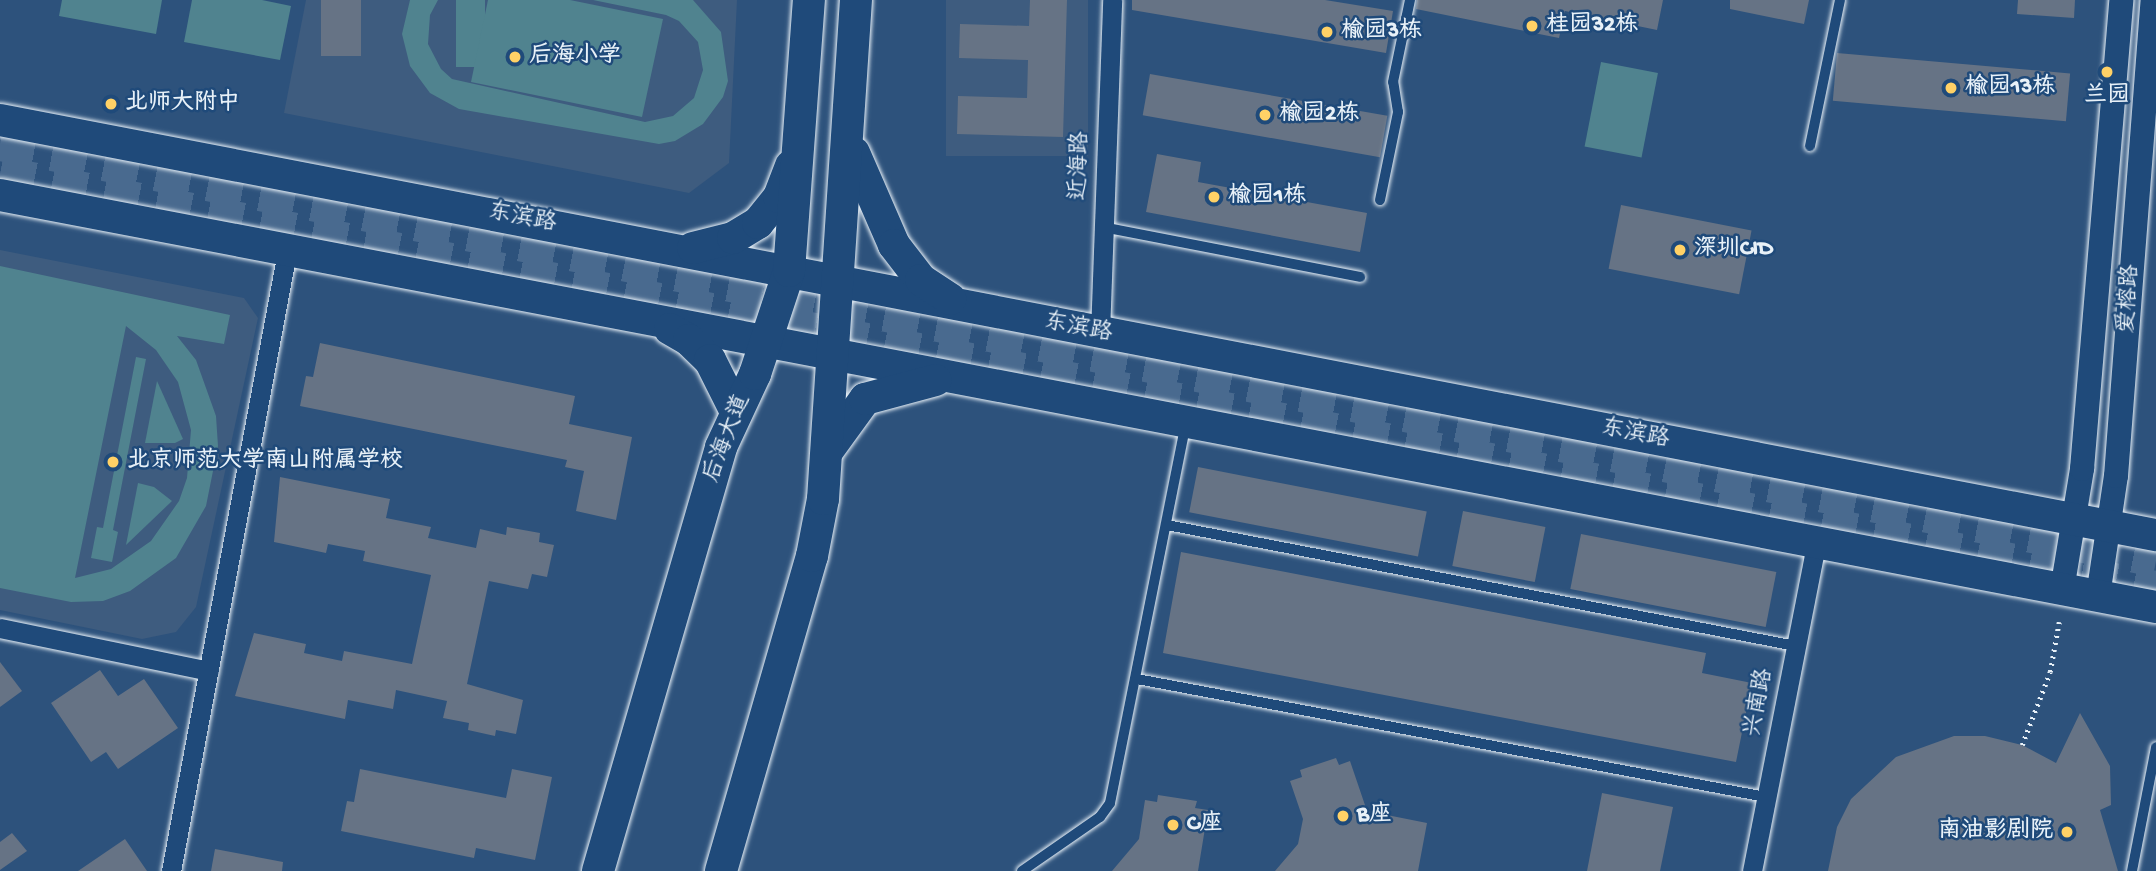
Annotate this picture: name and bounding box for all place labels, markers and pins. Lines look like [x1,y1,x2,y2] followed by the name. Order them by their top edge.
[1546,12,1638,40] place label: 桂园32栋
[1341,18,1422,46] place label: 榆园3栋
[1524,18,1540,34] marker: 桂园32栋
[1319,24,1335,40] marker: 榆园3栋
[529,43,621,71] place label: 后海小学
[507,49,523,65] marker: 后海小学
[2099,64,2115,80] marker: 兰园
[1965,74,2055,102] place label: 榆园13栋
[1943,80,1959,96] marker: 榆园13栋
[2084,83,2130,111] place label: 兰园
[125,90,240,118] place label: 北师大附中
[103,96,119,112] marker: 北师大附中
[1279,101,1359,129] place label: 榆园2栋
[1257,107,1273,123] marker: 榆园2栋
[1228,183,1306,211] place label: 榆园1栋
[1206,189,1222,205] marker: 榆园1栋
[1694,236,1773,264] place label: 深圳CID
[1672,242,1688,258] marker: 深圳CID
[127,448,403,476] place label: 北京师范大学南山附属学校
[105,454,121,470] marker: 北京师范大学南山附属学校
[1357,802,1392,830] place label: B座
[1335,808,1351,824] marker: B座
[1187,811,1222,839] place label: C座
[1165,817,1181,833] marker: C座
[1938,818,2053,846] place label: 南油影剧院
[2059,824,2075,840] marker: 南油影剧院

